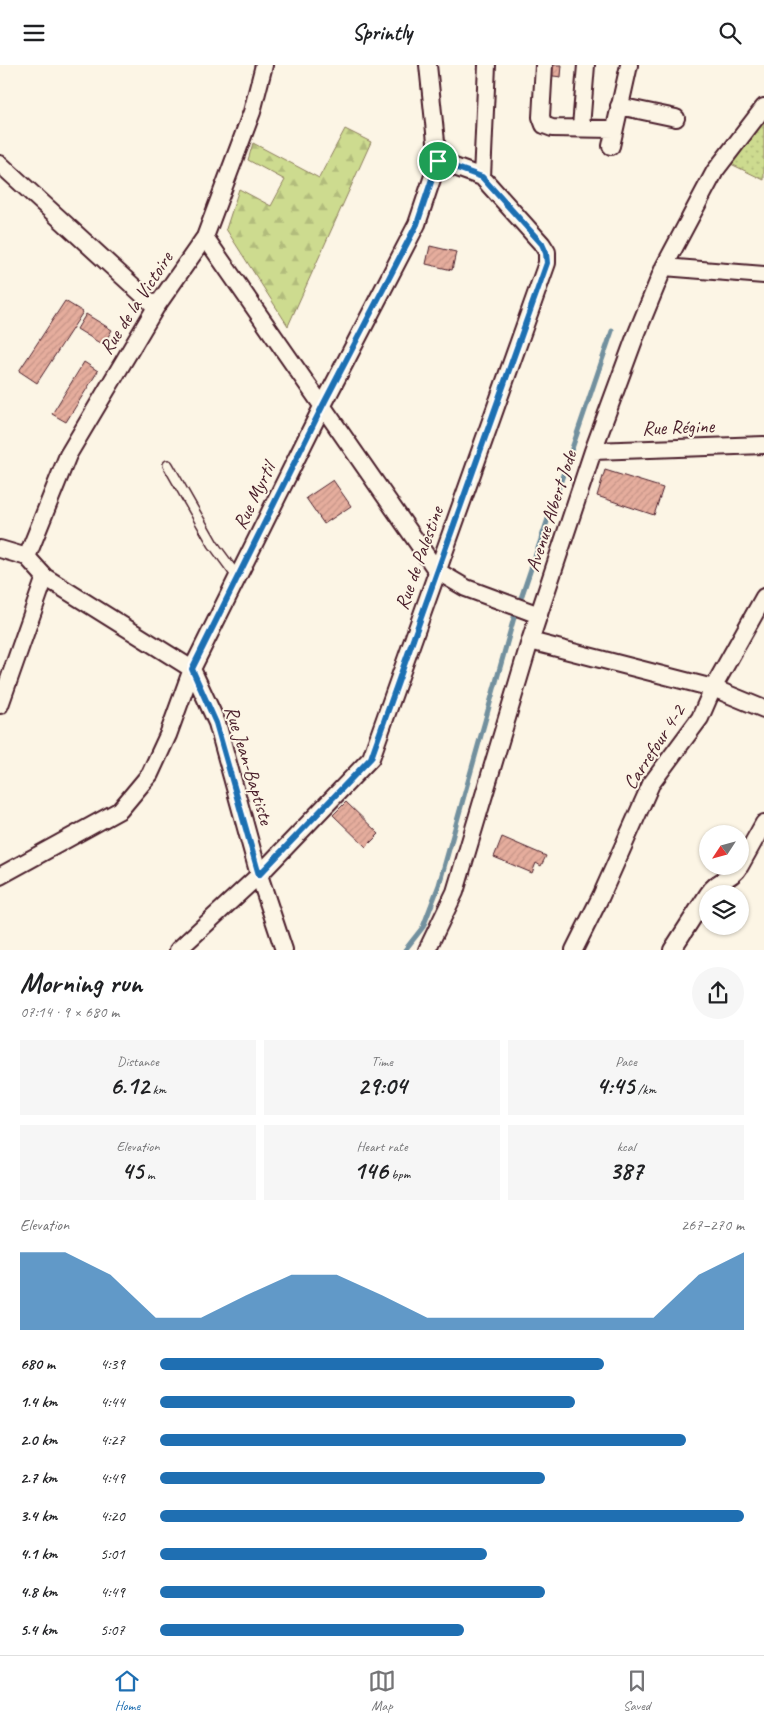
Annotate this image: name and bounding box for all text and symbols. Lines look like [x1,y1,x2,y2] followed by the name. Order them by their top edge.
[20,19,48,47] icon: menu
[352,19,412,47] text: Sprintly
[716,19,744,47] icon: search
[417,140,459,182] pin
[424,147,452,175] icon: arrive
[94,246,179,359] street label: Rue de la Victoire
[642,413,716,441] street label: Rue Régine
[520,446,583,575] street label: Avenue Albert Jode
[227,455,282,533] street label: Rue Myrtil
[389,502,450,613] street label: Rue de Palestine
[617,698,692,794] street label: Carrefour 4-2
[219,703,279,829] street label: Rue Jean-Baptiste
[699,825,749,875] north arrow
[699,825,749,935] map controls
[699,885,749,935] button: layers
[20,965,142,1000] text: Morning run
[692,967,744,1019] button: share
[20,1002,119,1022] text: 07:14 · 9 × 680 m
[117,1053,159,1070] text: Distance
[371,1053,393,1070] text: Time
[615,1053,637,1070] text: Pace
[110,1070,149,1102] text: 6.12
[357,1070,407,1102] text: 29:04
[596,1070,634,1102] text: 4:45
[149,1081,166,1098] text: km
[634,1081,656,1098] text: /km
[116,1138,160,1155] text: Elevation
[356,1138,408,1155] text: Heart rate
[617,1138,635,1155] text: kcal
[121,1155,143,1187] text: 45
[354,1155,388,1187] text: 146
[609,1155,643,1187] text: 387
[143,1166,155,1183] text: m
[388,1166,410,1183] text: bpm
[20,1215,69,1235] text: Elevation
[681,1215,744,1235] text: 267–270 m
[20,1354,55,1374] text: 680 m
[100,1354,125,1374] text: 4:39
[20,1392,57,1412] text: 1.4 km
[100,1392,125,1412] text: 4:44
[20,1430,57,1450] text: 2.0 km
[100,1430,125,1450] text: 4:27
[20,1468,57,1488] text: 2.7 km
[100,1468,125,1488] text: 4:49
[20,1506,57,1526] text: 3.4 km
[100,1506,125,1526] text: 4:20
[20,1544,57,1564] text: 4.1 km
[100,1544,125,1564] text: 5:01
[20,1582,57,1602] text: 4.8 km
[100,1582,125,1602] text: 4:49
[20,1620,57,1640] text: 5.4 km
[100,1620,125,1640] text: 5:07
[113,1667,141,1714] tab: Home
[368,1667,396,1714] tab: Map
[623,1667,651,1714] tab: Saved

